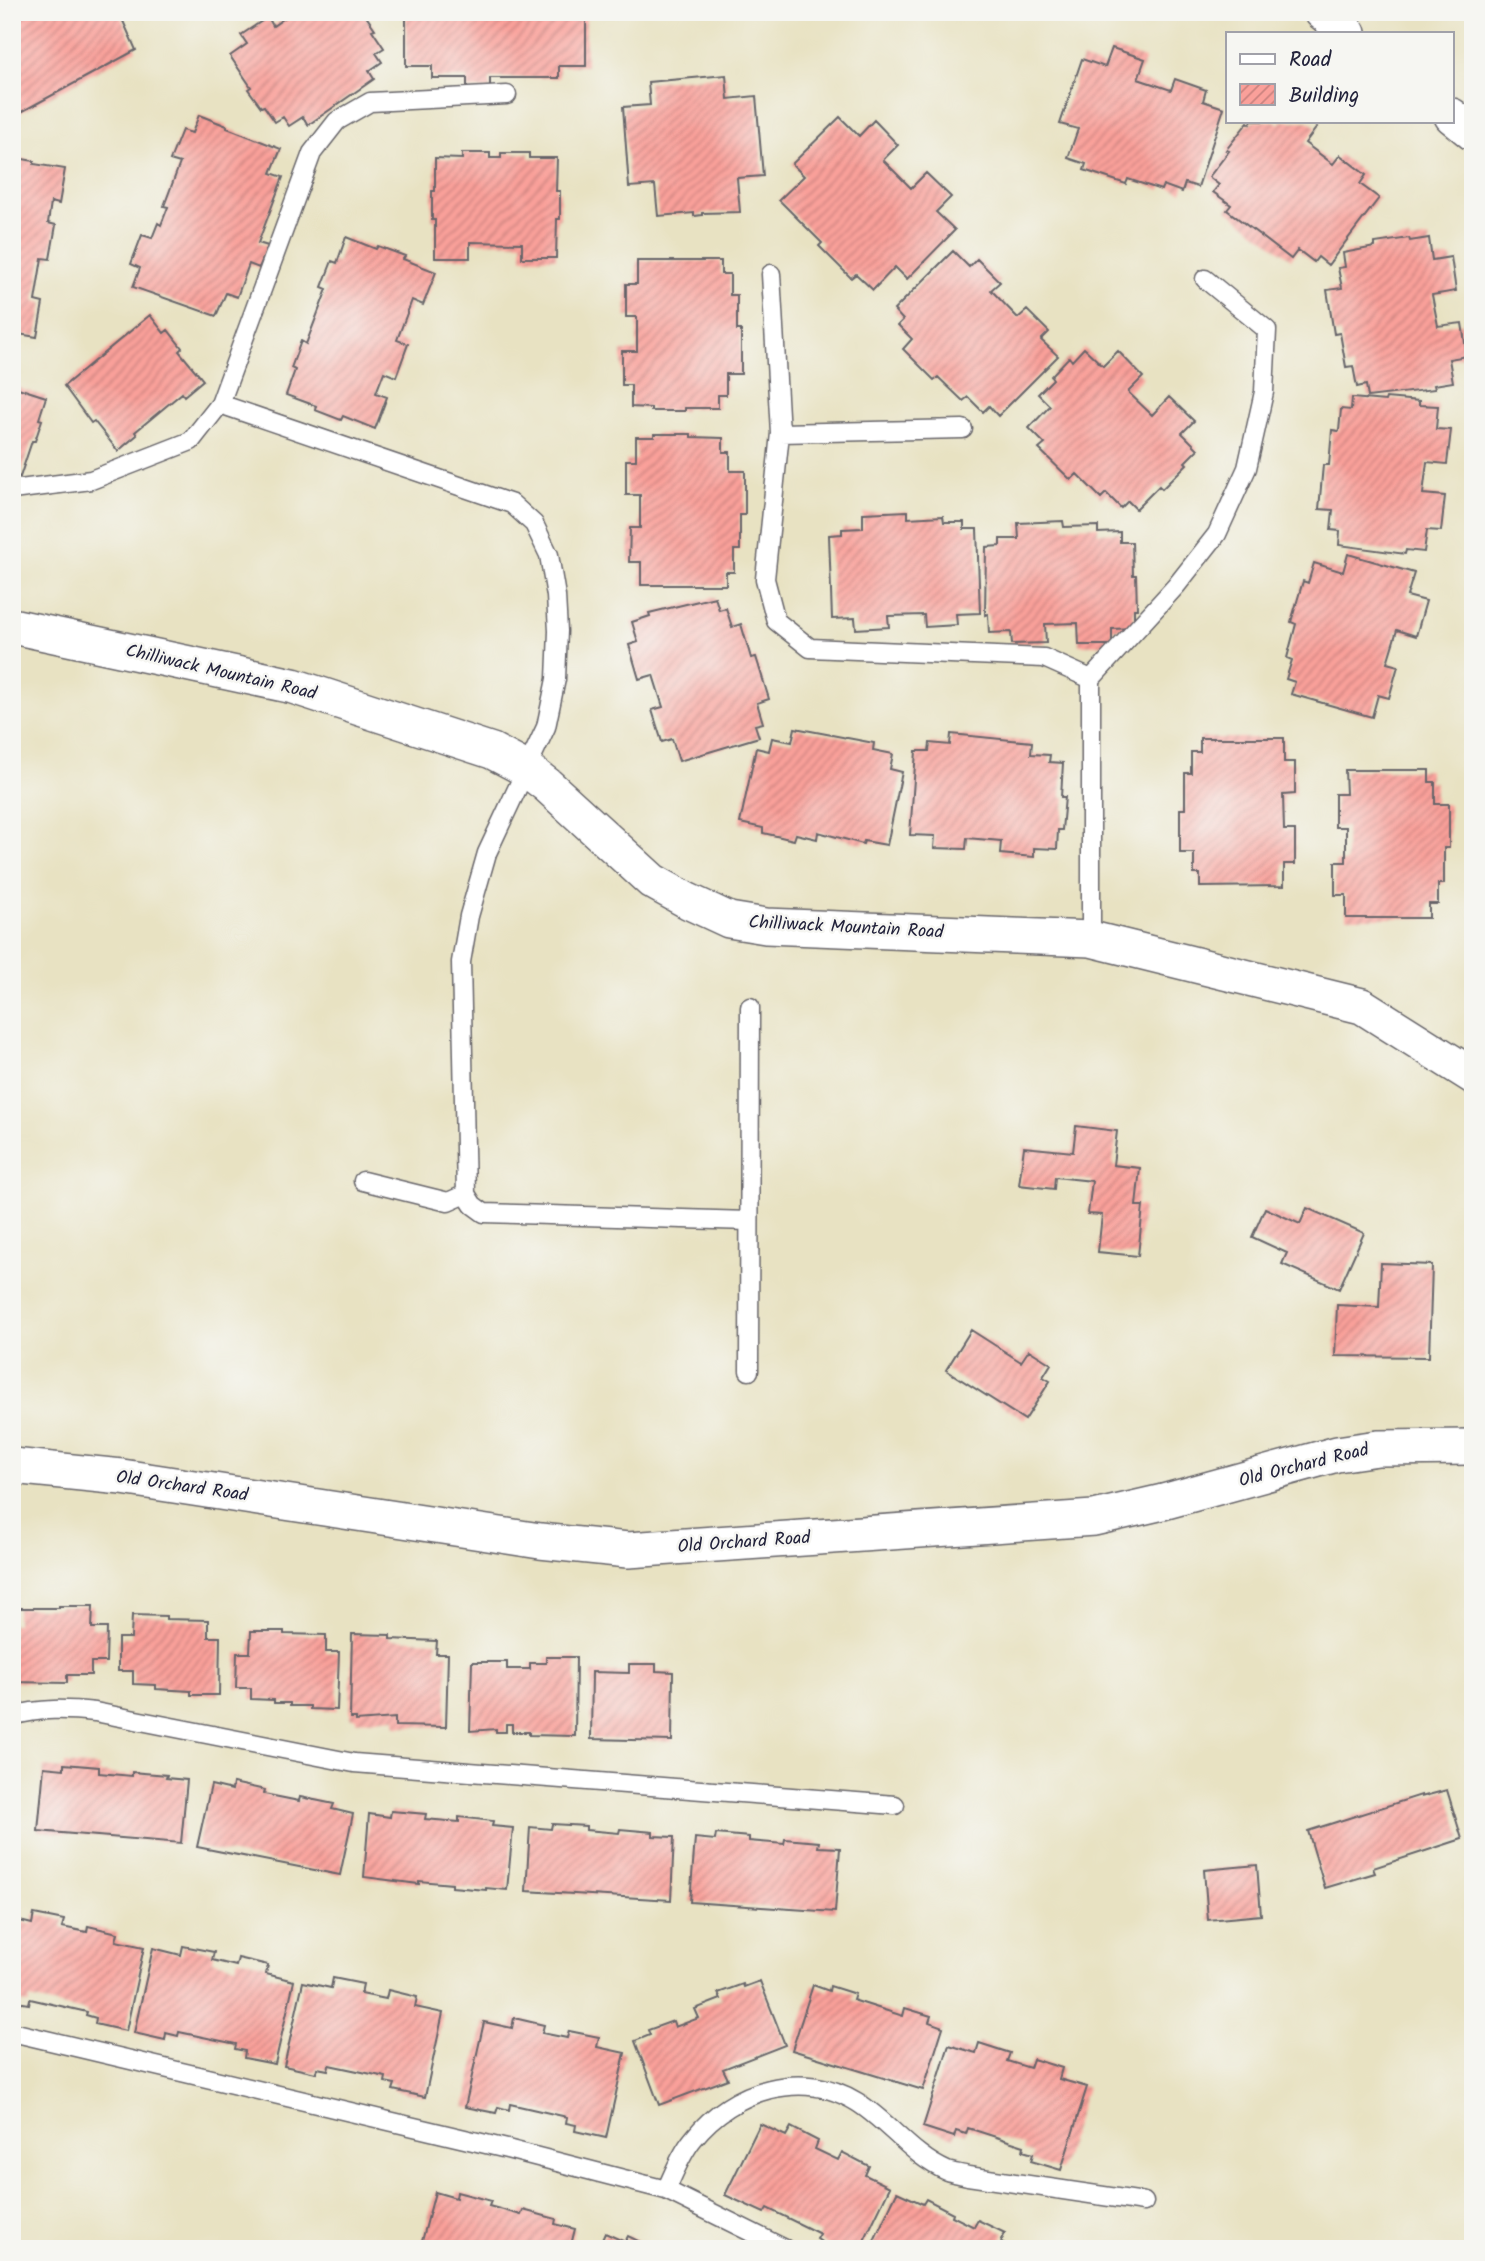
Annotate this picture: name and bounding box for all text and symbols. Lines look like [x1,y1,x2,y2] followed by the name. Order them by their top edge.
[1226,32,1454,122] legend
[1289,44,1332,77] text: Road
[1289,80,1359,113] text: Building
[123,637,320,709] street label: Chilliwack Mountain Road
[748,908,945,948] street label: Chilliwack Mountain Road
[1236,1436,1373,1496] street label: Old Orchard Road
[114,1463,251,1511] street label: Old Orchard Road
[677,1524,812,1562] street label: Old Orchard Road

